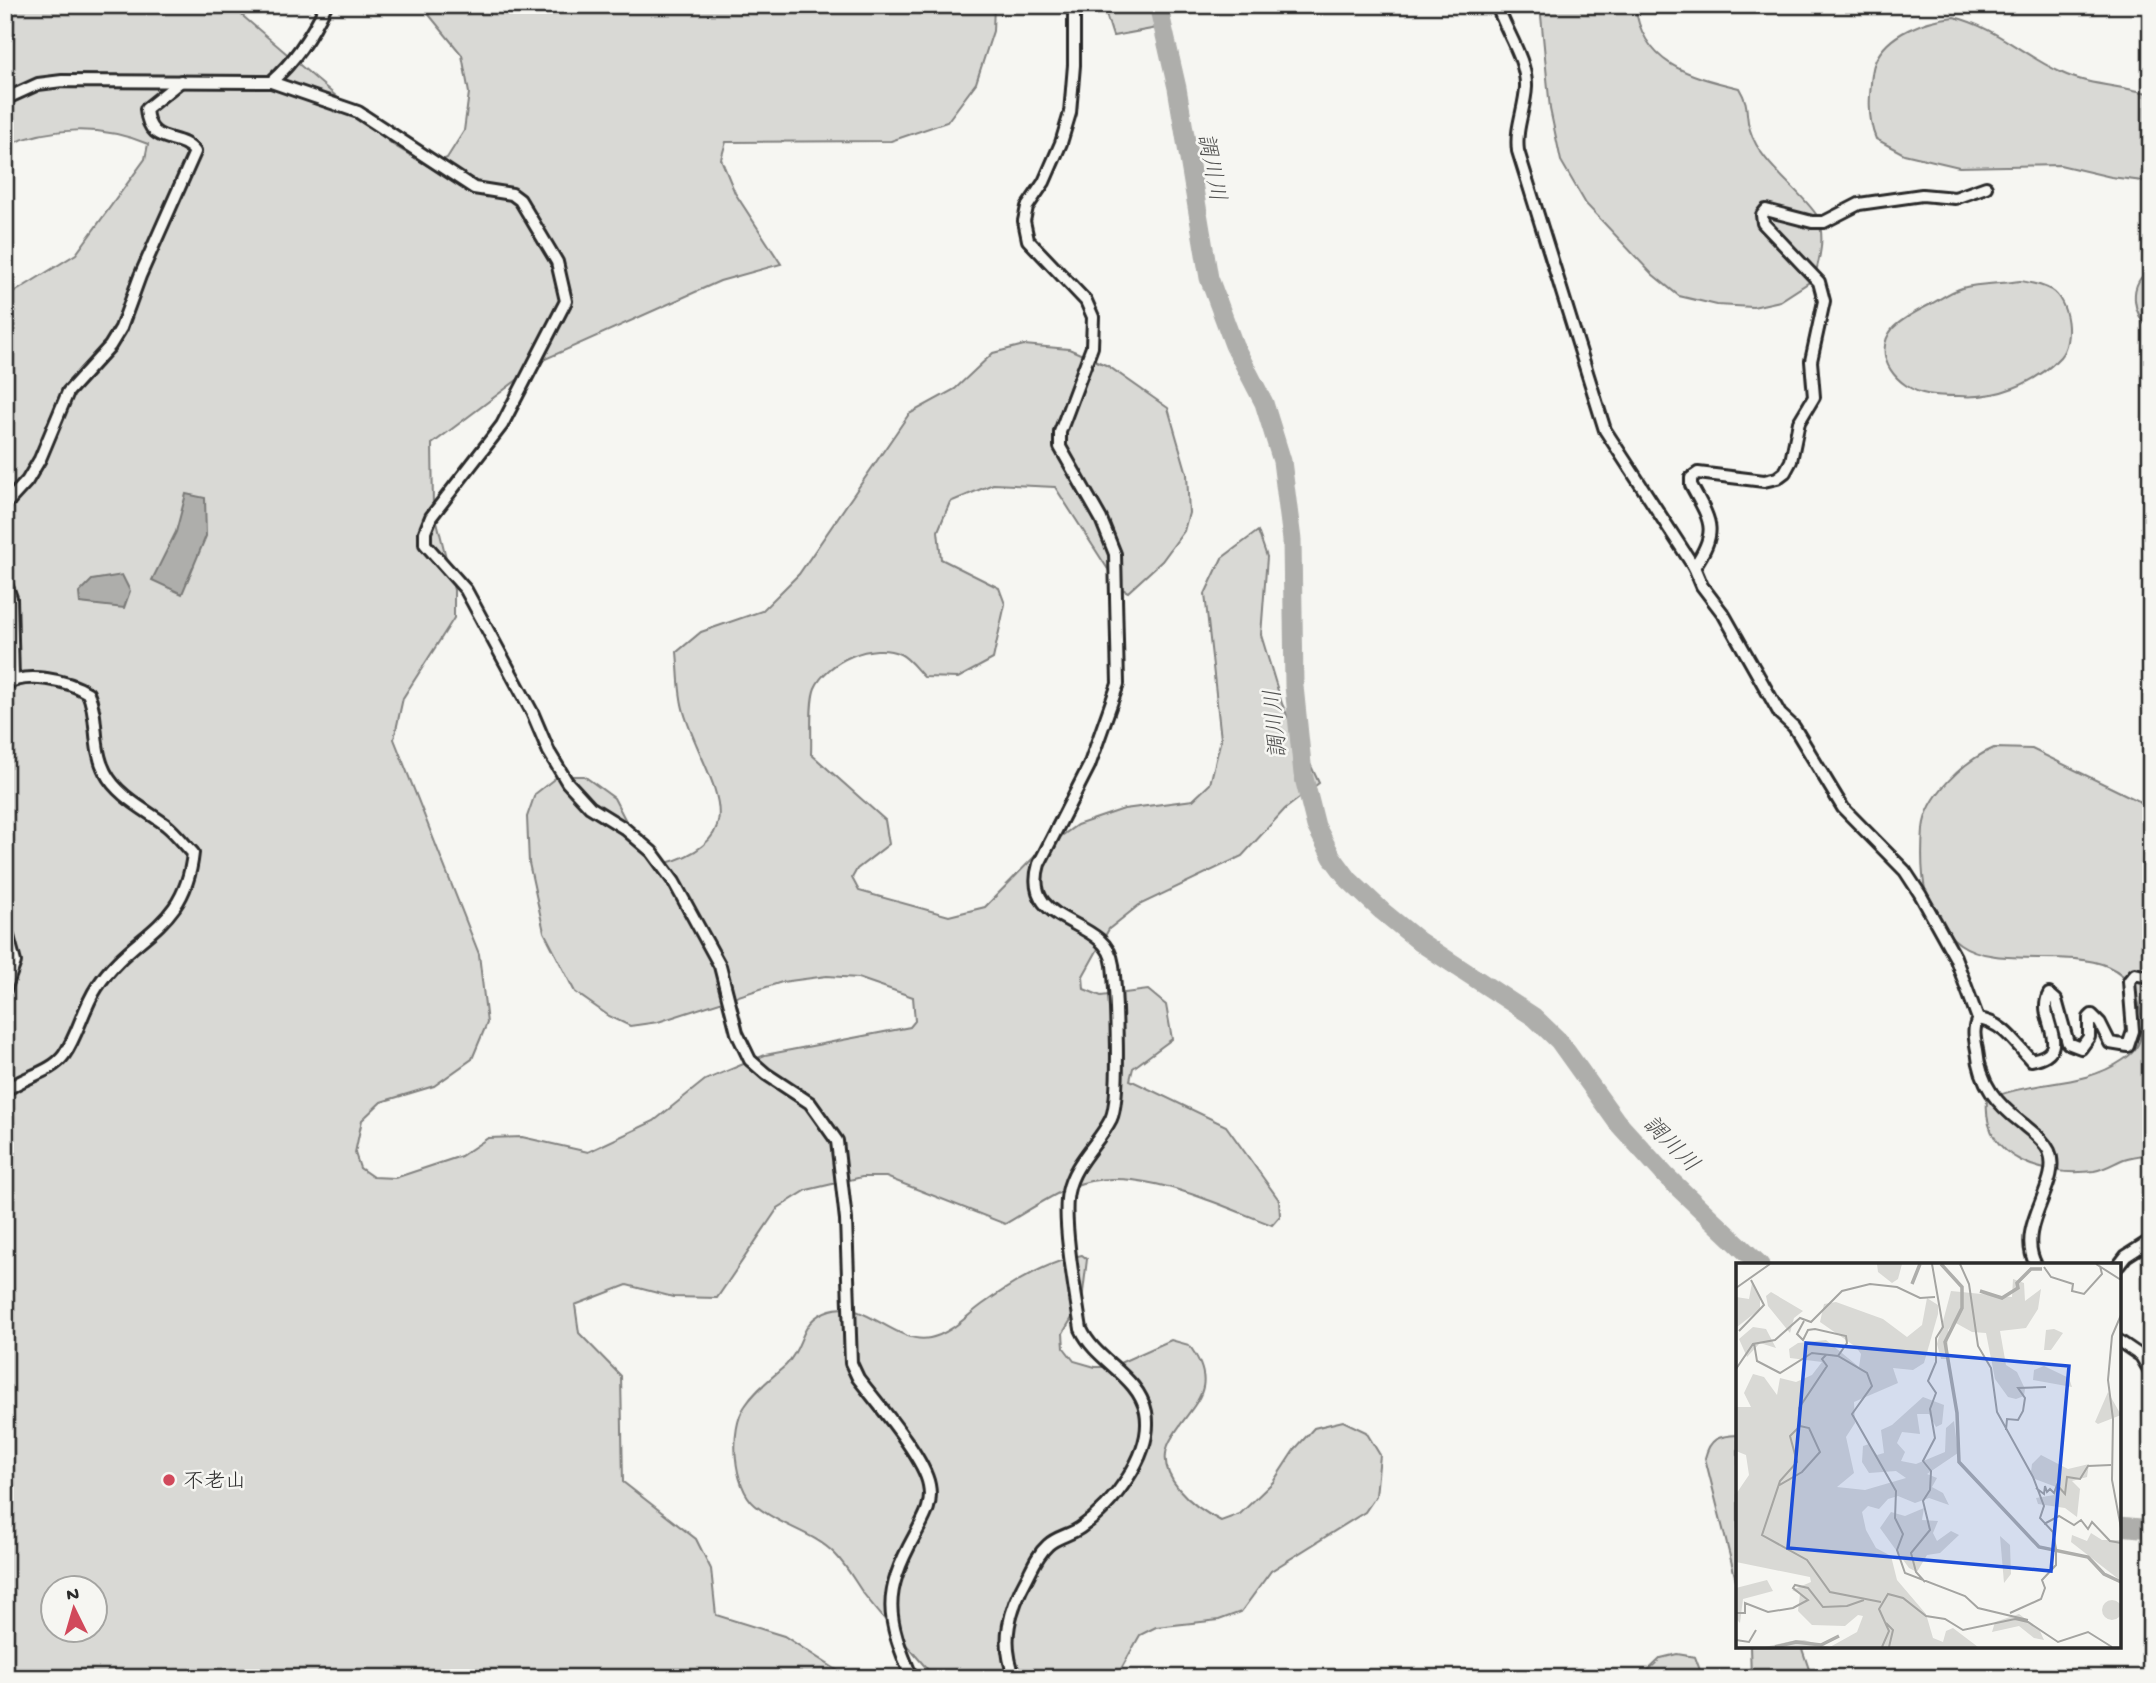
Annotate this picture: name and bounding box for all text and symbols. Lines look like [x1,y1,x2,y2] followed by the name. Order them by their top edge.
[1190,131,1229,204] water label: 調川川
[1261,688,1294,759] water label: 調川川
[1636,1112,1703,1179] water label: 調川川
[1736,1263,2121,1648] inset map
[183,1470,246,1496] place label: 不老山
[161,1472,177,1488] marker: 不老山
[38,1574,108,1644] north arrow
[66,1584,80,1608] text: N

